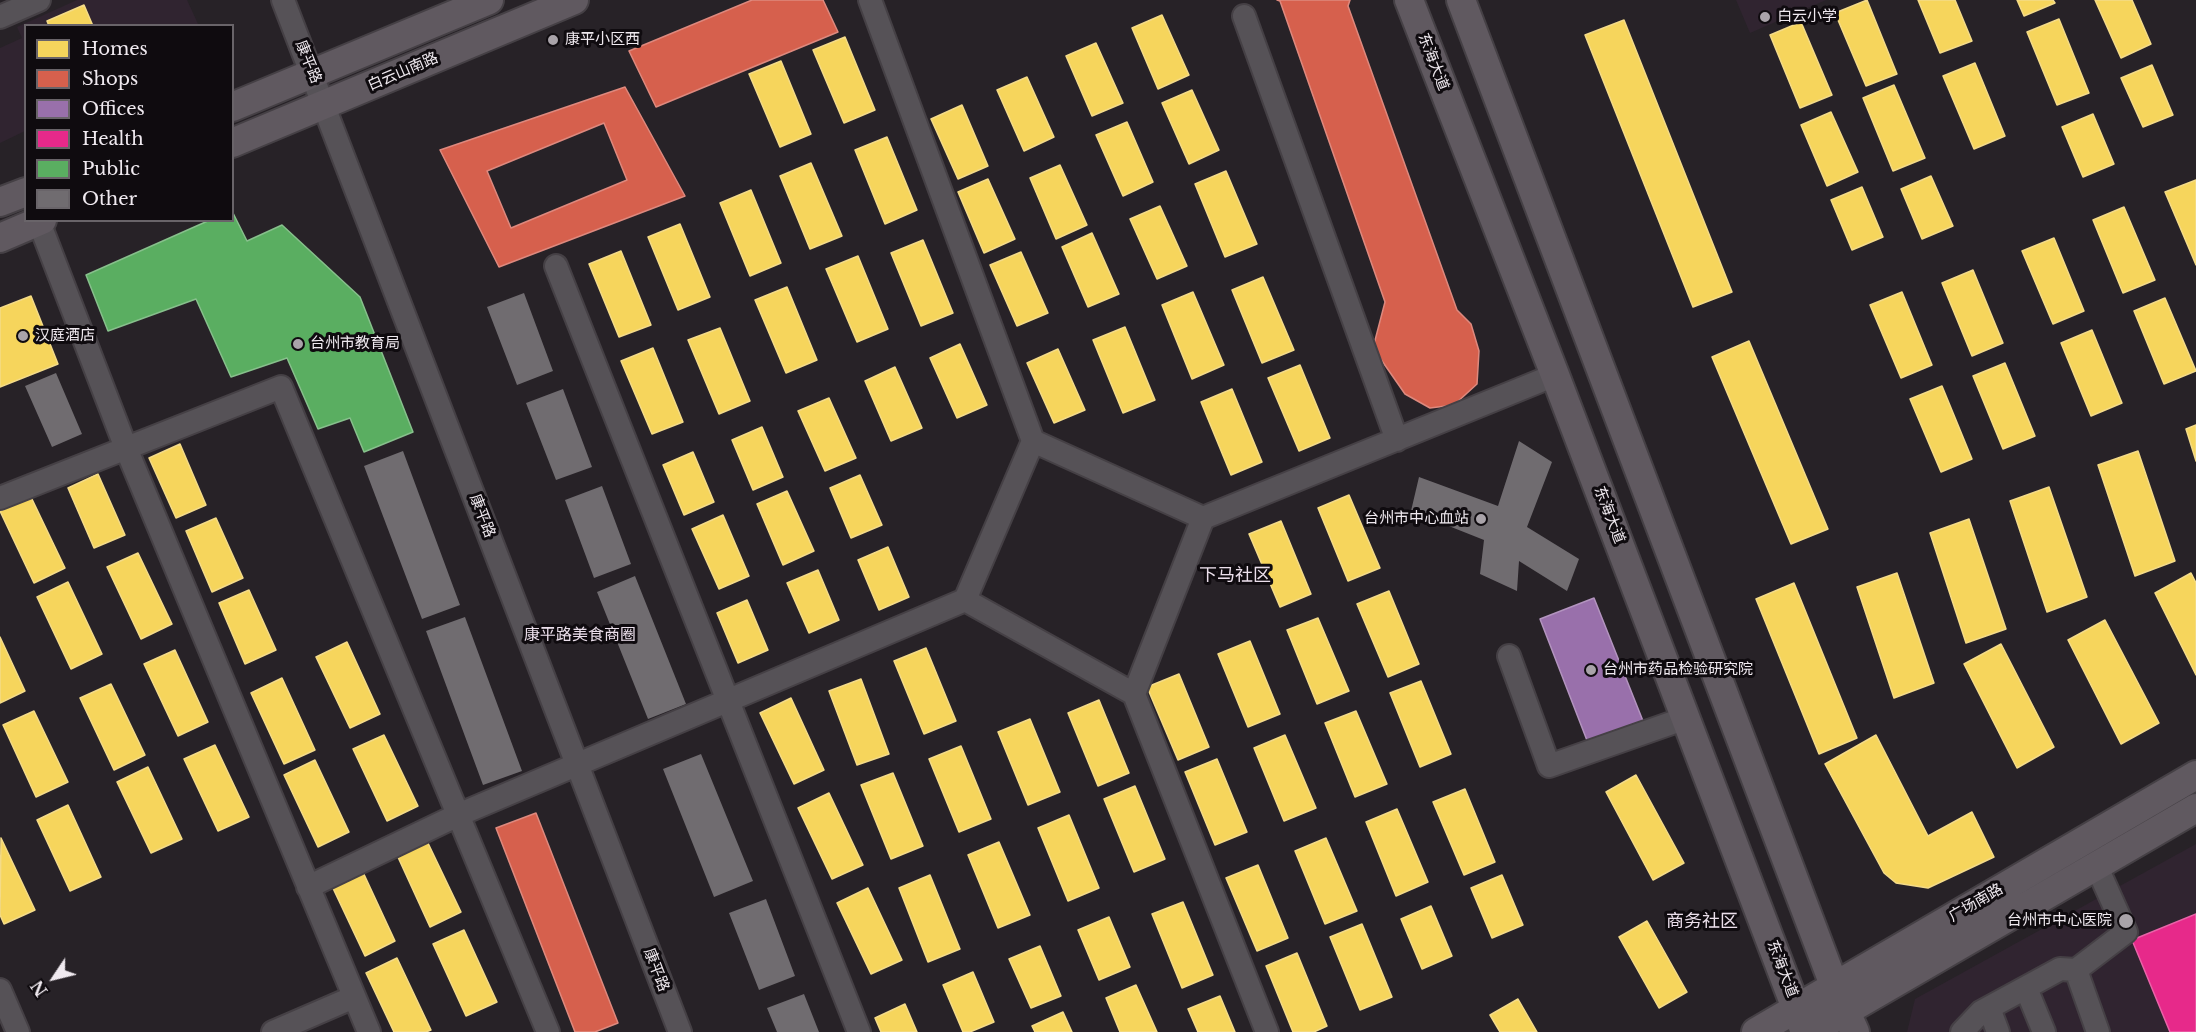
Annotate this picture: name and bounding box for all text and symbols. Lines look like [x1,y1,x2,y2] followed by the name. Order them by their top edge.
[1777,8,1837,26] place label: 白云小学
[1758,10,1772,24] marker: 白云小学
[24,24,234,222] legend
[565,31,640,49] place label: 康平小区西
[1414,31,1452,93] street label: 东海大道
[546,33,560,47] marker: 康平小区西
[82,38,148,60] text: Homes
[291,38,325,86] street label: 康平路
[365,49,441,95] street label: 白云山南路
[82,68,138,90] text: Shops
[82,98,145,120] text: Offices
[82,128,144,150] text: Health
[82,158,140,180] text: Public
[82,188,137,210] text: Other
[35,327,95,345] place label: 汉庭酒店
[16,329,30,343] marker: 汉庭酒店
[310,335,400,353] place label: 台州市教育局
[291,337,305,351] marker: 台州市教育局
[1590,484,1628,546] street label: 东海大道
[466,492,498,540] street label: 康平路
[1364,510,1469,528] place label: 台州市中心血站
[1474,512,1488,526] marker: 台州市中心血站
[1199,565,1271,587] district label: 下马社区
[524,625,636,645] district label: 康平路美食商圈
[1603,661,1753,679] place label: 台州市药品检验研究院
[1584,663,1598,677] marker: 台州市药品检验研究院
[1946,880,2006,926] street label: 广场南路
[1666,911,1738,933] district label: 商务社区
[2007,912,2112,930] place label: 台州市中心医院
[2117,912,2135,930] marker: 台州市中心医院
[1763,938,1801,1000] street label: 东海大道
[640,946,672,994] street label: 康平路
[24,948,84,1008] north arrow
[27,976,52,1000] text: N

